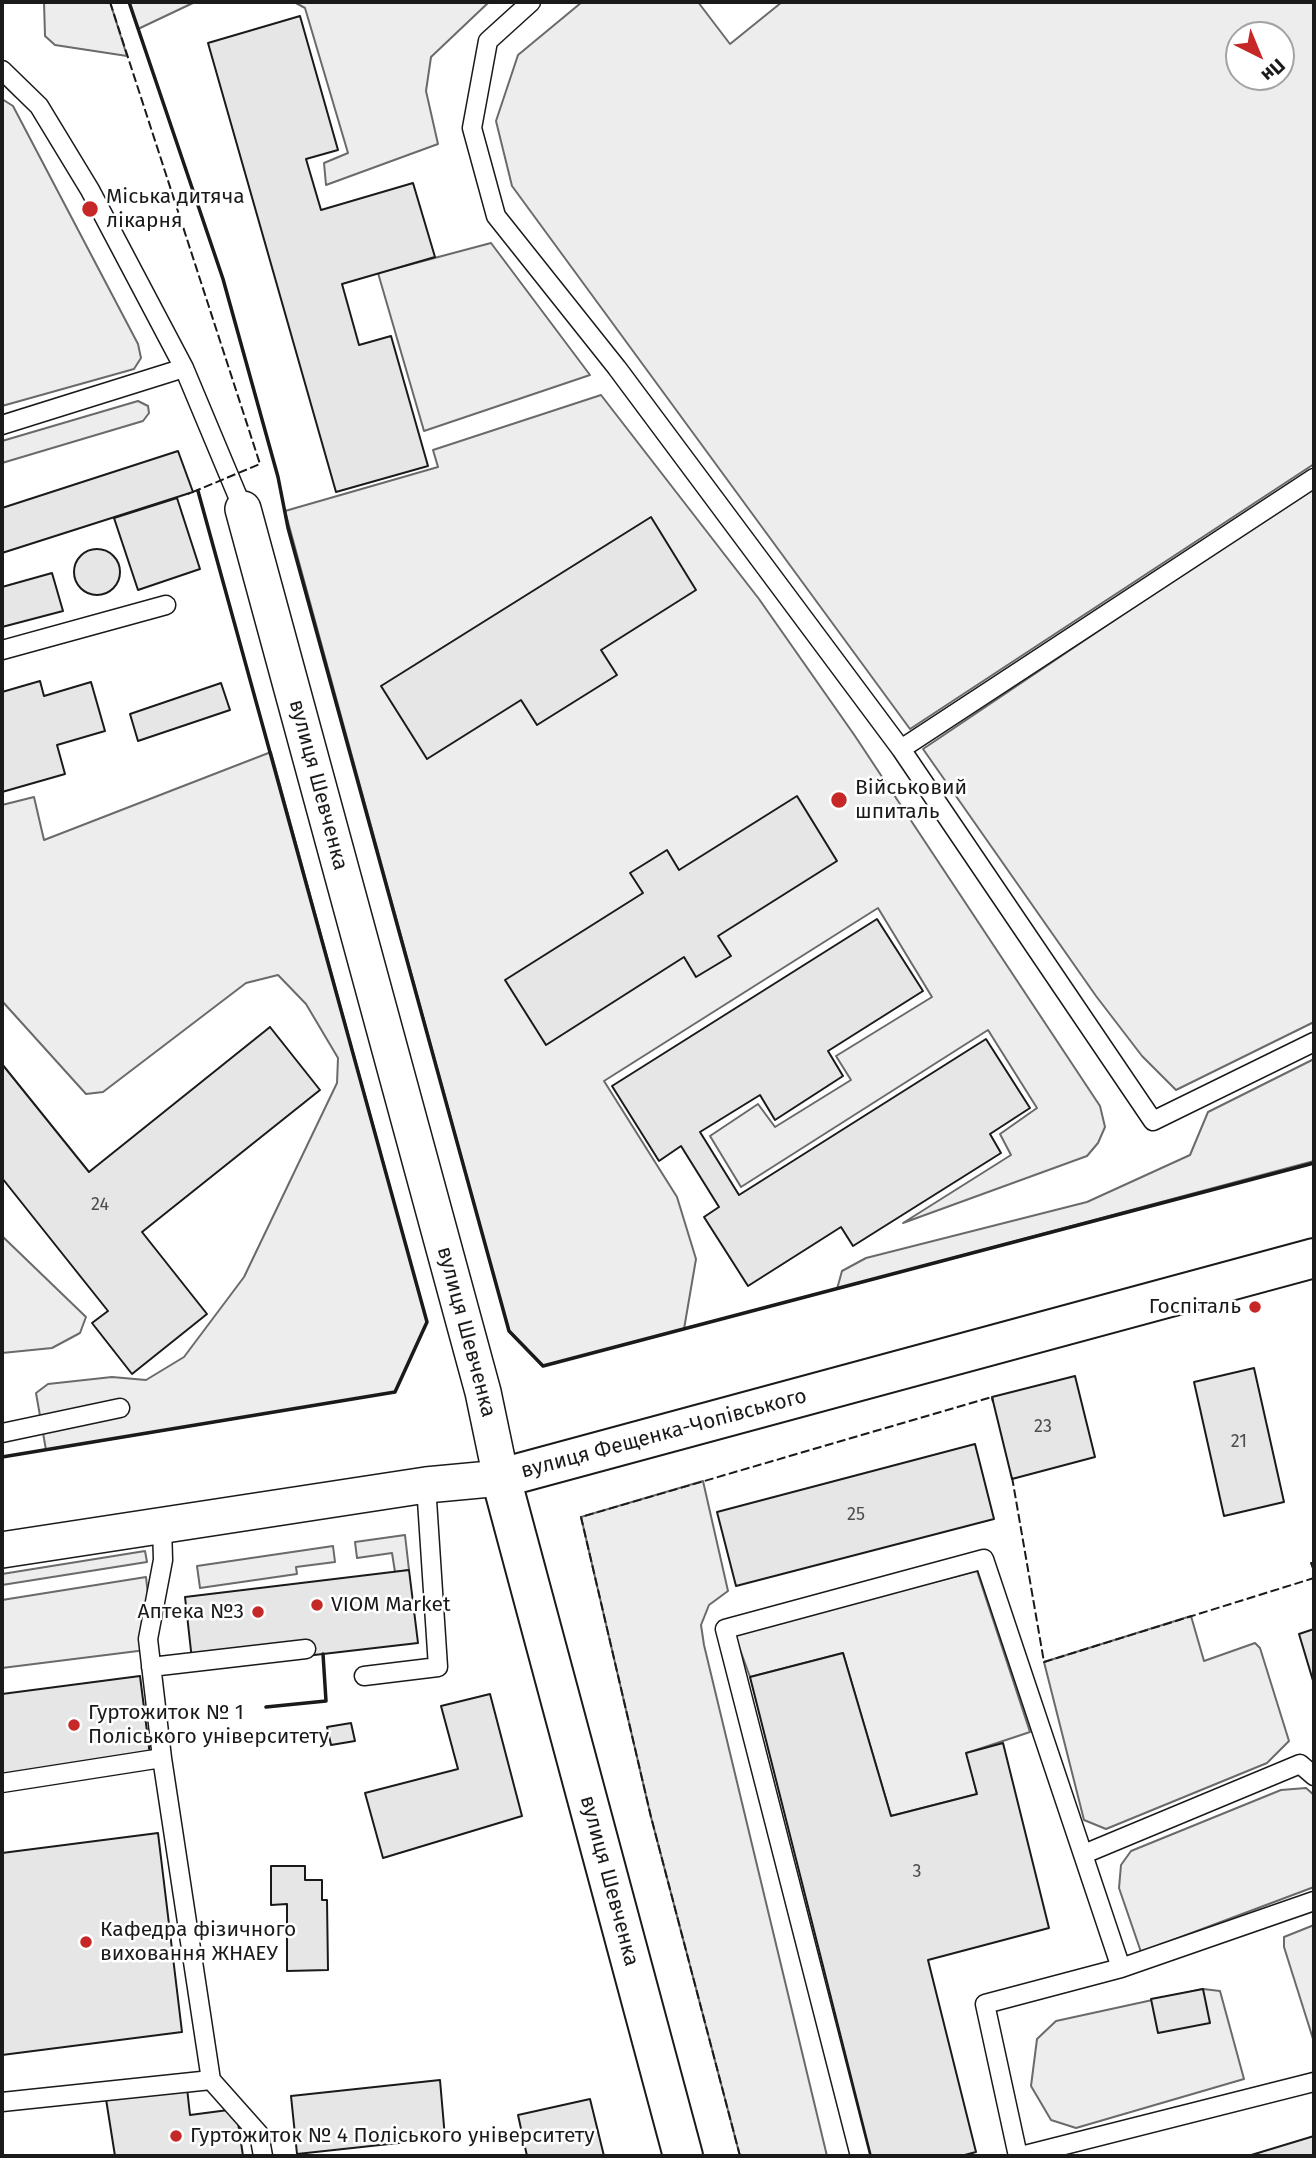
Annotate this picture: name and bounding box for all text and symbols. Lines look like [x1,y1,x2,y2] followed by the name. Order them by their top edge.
[1225,21,1295,91] north arrow
[1257,54,1290,87] text: Пн
[106,184,245,234] place label: Міська дитяча лікарня
[80,199,100,219] marker: Міська дитяча лікарня
[283,697,353,873] street label: вулиця Шевченка
[855,775,967,825] place label: Військовий шпиталь
[829,790,849,810] marker: Військовий шпиталь
[91,1194,109,1216] house number: 24
[431,1244,501,1420] street label: вулиця Шевченка
[1149,1294,1241,1320] place label: Госпіталь
[1247,1299,1263,1315] marker: Госпіталь
[518,1384,810,1484] street label: вулиця Фещенка-Чопівського
[1034,1416,1052,1438] house number: 23
[1231,1431,1247,1453] house number: 21
[847,1504,865,1526] house number: 25
[331,1592,451,1618] place label: VIOM Market
[309,1597,325,1613] marker: VIOM Market
[138,1599,244,1625] place label: Аптека №3
[250,1604,266,1620] marker: Аптека №3
[88,1700,329,1750] place label: Гуртожиток № 1 Поліського університету
[66,1717,82,1733] marker: Гуртожиток № 1 Поліського університету
[574,1793,644,1969] street label: вулиця Шевченка
[913,1861,921,1883] house number: 3
[100,1917,296,1967] place label: Кафедра фізичного виховання ЖНАЕУ
[78,1934,94,1950] marker: Кафедра фізичного виховання ЖНАЕУ
[190,2123,595,2149] place label: Гуртожиток № 4 Поліського університету
[168,2128,184,2144] marker: Гуртожиток № 4 Поліського університету

